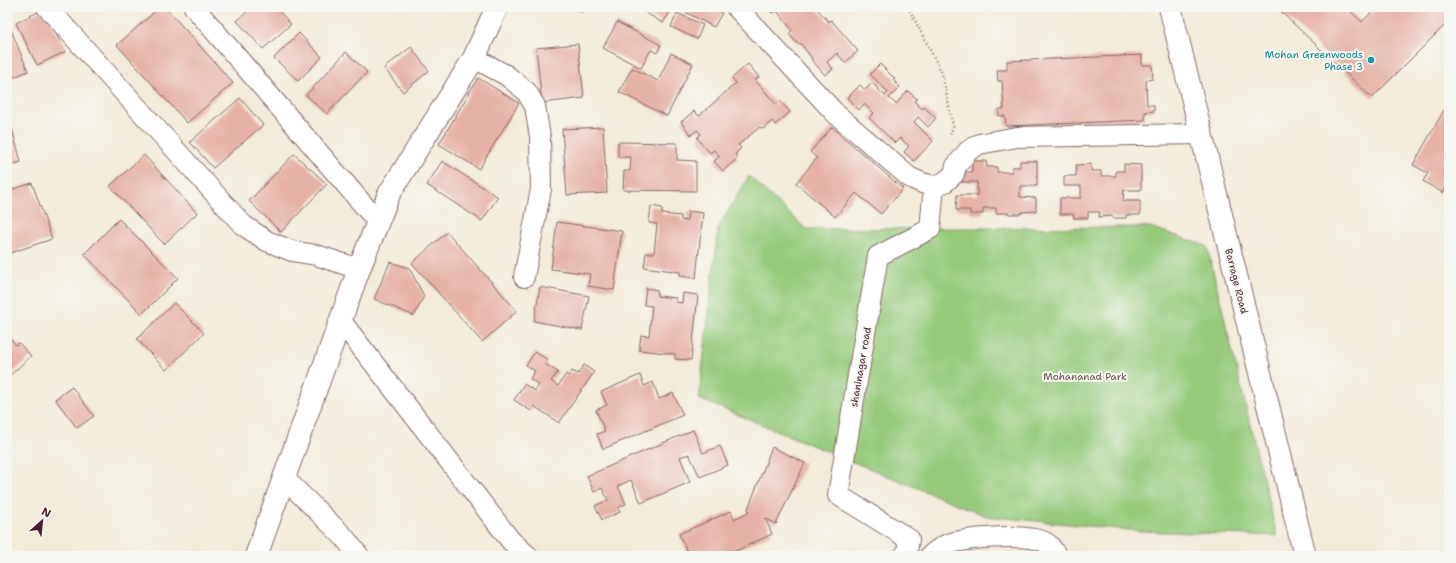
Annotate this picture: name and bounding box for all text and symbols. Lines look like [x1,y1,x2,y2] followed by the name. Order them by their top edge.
[1265,48,1363,73] place label: Mohan Greenwoods Phase 3
[1366,55,1376,65] marker: Mohan Greenwoods Phase 3
[1222,247,1251,316] street label: Barrage Road
[847,325,874,408] street label: shaninagar road
[1043,370,1127,383] park label: Mohananad Park
[22,501,62,541] north arrow
[39,504,54,521] text: N

